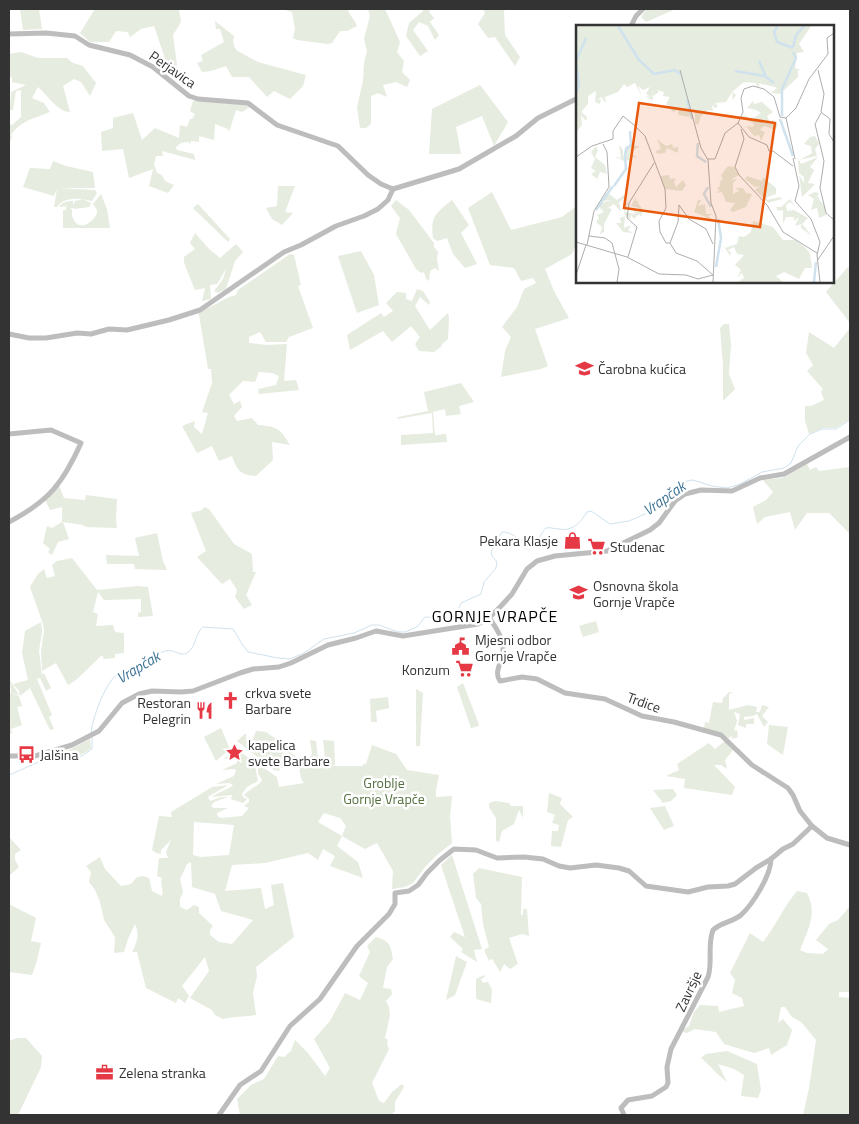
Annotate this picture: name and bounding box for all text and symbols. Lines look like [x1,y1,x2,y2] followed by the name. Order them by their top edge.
[576,25,834,282] inset map
[145,45,201,93] street label: Perjavica
[574,358,594,378] school or university icon: Čarobna kućica
[598,358,686,379] place label: Čarobna kućica
[638,474,692,521] water label: Vrapčak
[479,530,558,551] place label: Pekara Klasje
[562,530,582,550] shop icon: Pekara Klasje
[586,536,606,556] supermarket icon: Studenac
[610,536,665,557] place label: Studenac
[593,575,679,612] place label: Osnovna škola Gornje Vrapče
[569,583,589,603] school or university icon: Osnovna škola Gornje Vrapče
[432,604,558,628] district label: GORNJE VRAPČE
[475,629,557,666] place label: Mjesni odbor Gornje Vrapče
[451,637,471,657] public building icon: Mjesni odbor Gornje Vrapče
[112,644,166,689] water label: Vrapčak
[402,659,450,680] place label: Konzum
[454,659,474,679] supermarket icon: Konzum
[245,682,311,719] place label: crkva svete Barbare
[624,686,664,718] street label: Trdice
[221,690,241,710] church icon: crkva svete Barbare
[137,692,191,729] place label: Restoran Pelegrin
[195,700,215,720] restaurant icon: Restoran Pelegrin
[248,734,330,771] place label: kapelica svete Barbare
[224,742,244,762] place icon: kapelica svete Barbare
[16,744,36,764] bus stop icon: Jalšina
[40,744,78,765] place label: Jalšina
[343,772,425,809] park label: Groblje Gornje Vrapče
[669,967,707,1015] street label: Završje
[95,1062,115,1082] office icon: Zelena stranka
[119,1062,206,1083] place label: Zelena stranka

